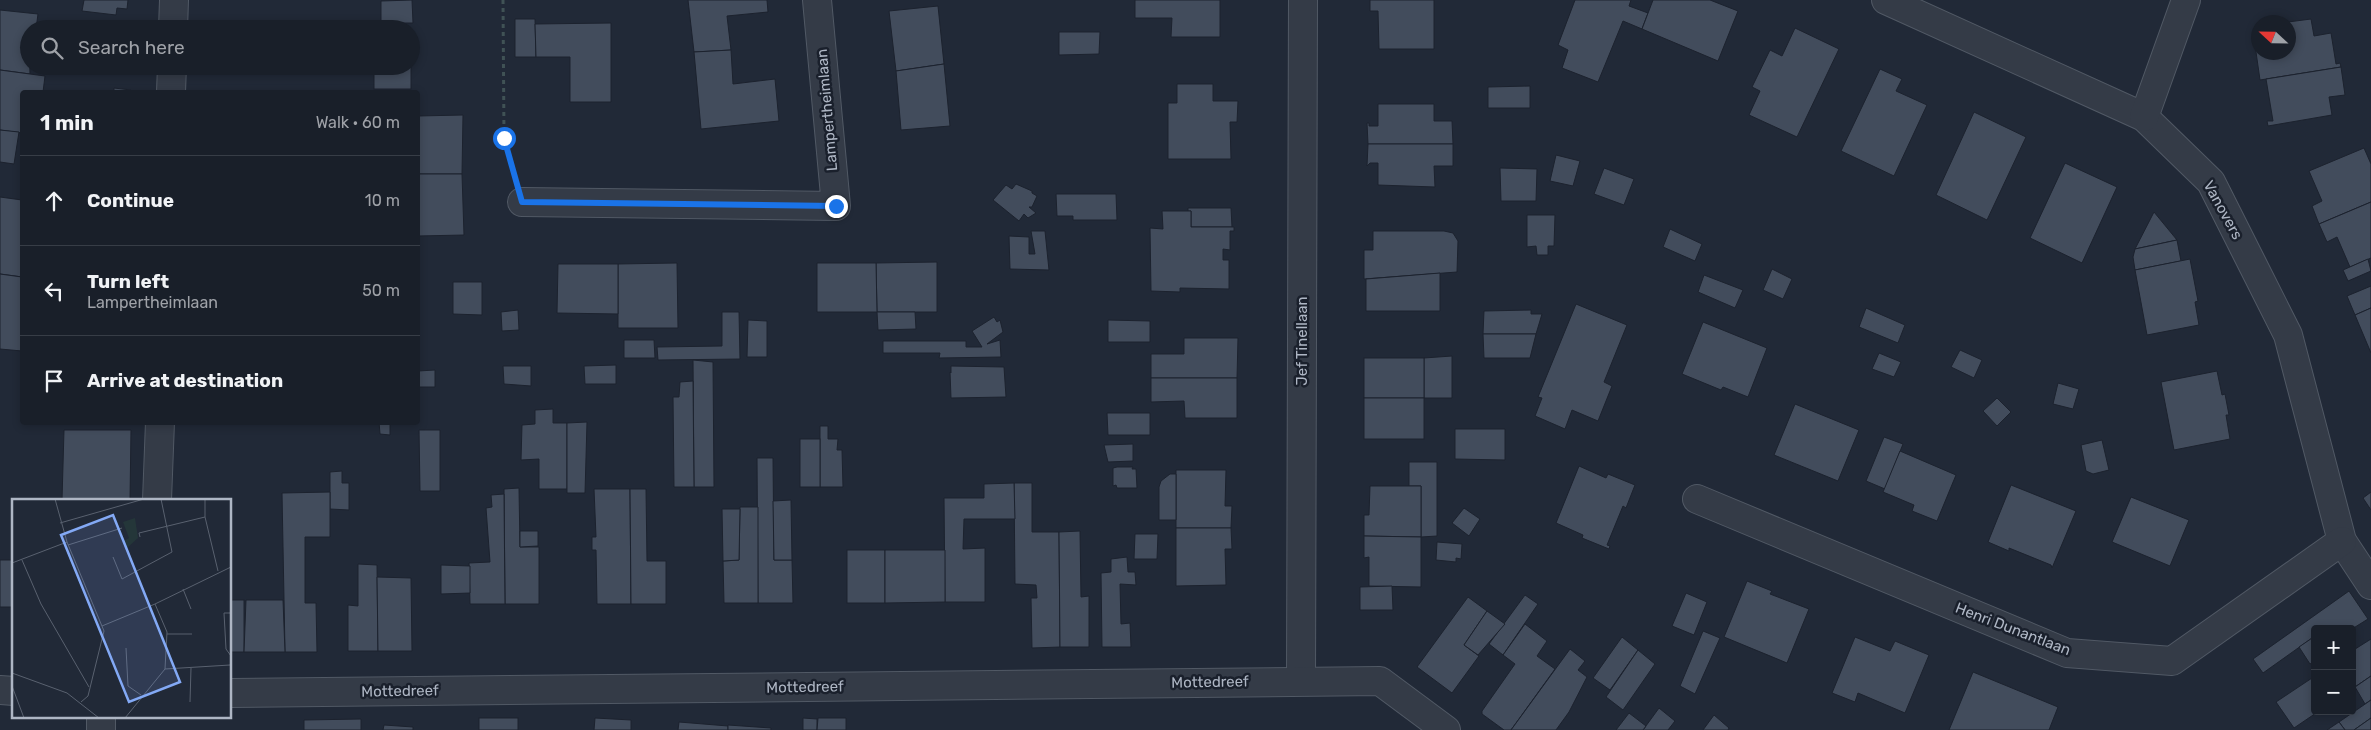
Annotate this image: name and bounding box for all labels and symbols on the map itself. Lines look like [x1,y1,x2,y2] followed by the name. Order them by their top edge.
[2251,15,2296,60] north arrow
[813,48,841,172] street label: Lampertheimlaan
[493,127,516,150] route start
[2200,177,2247,243] street label: Vanovers
[825,195,848,218] route end
[1293,296,1311,386] street label: Jef Tinellaan
[12,499,231,718] inset map
[1953,599,2073,659] street label: Henri Dunantlaan
[1171,672,1249,692] street label: Mottedreef
[766,677,844,697] street label: Mottedreef
[361,681,439,701] street label: Mottedreef

